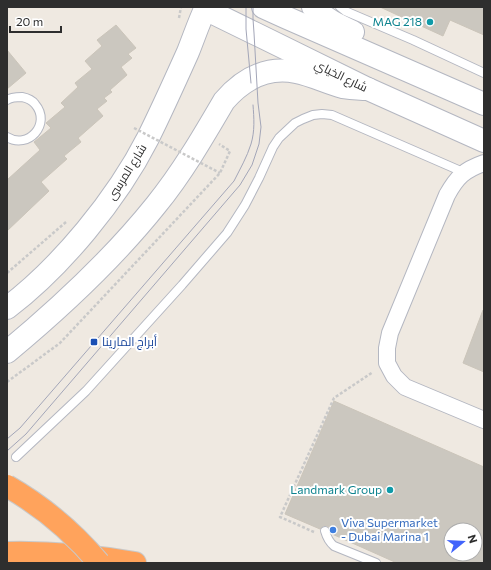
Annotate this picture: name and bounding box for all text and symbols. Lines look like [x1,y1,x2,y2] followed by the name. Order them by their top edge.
[10,8,61,34] scale bar
[16,14,43,28] text: 20 m
[372,14,422,28] place label: MAG 218
[425,17,435,27] marker: MAG 218
[311,56,370,98] street label: شارع الخياي
[103,141,151,203] street label: شارع المرسى
[102,334,157,350] place label: أبراج المارينا
[89,337,99,347] marker: أبراج المارينا
[290,482,382,496] place label: Landmark Group
[385,485,395,495] marker: Landmark Group
[341,515,438,543] place label: Viva Supermarket - Dubai Marina 1
[443,522,483,562] north arrow
[328,525,338,535] marker: Viva Supermarket - Dubai Marina 1
[466,533,480,545] text: N

